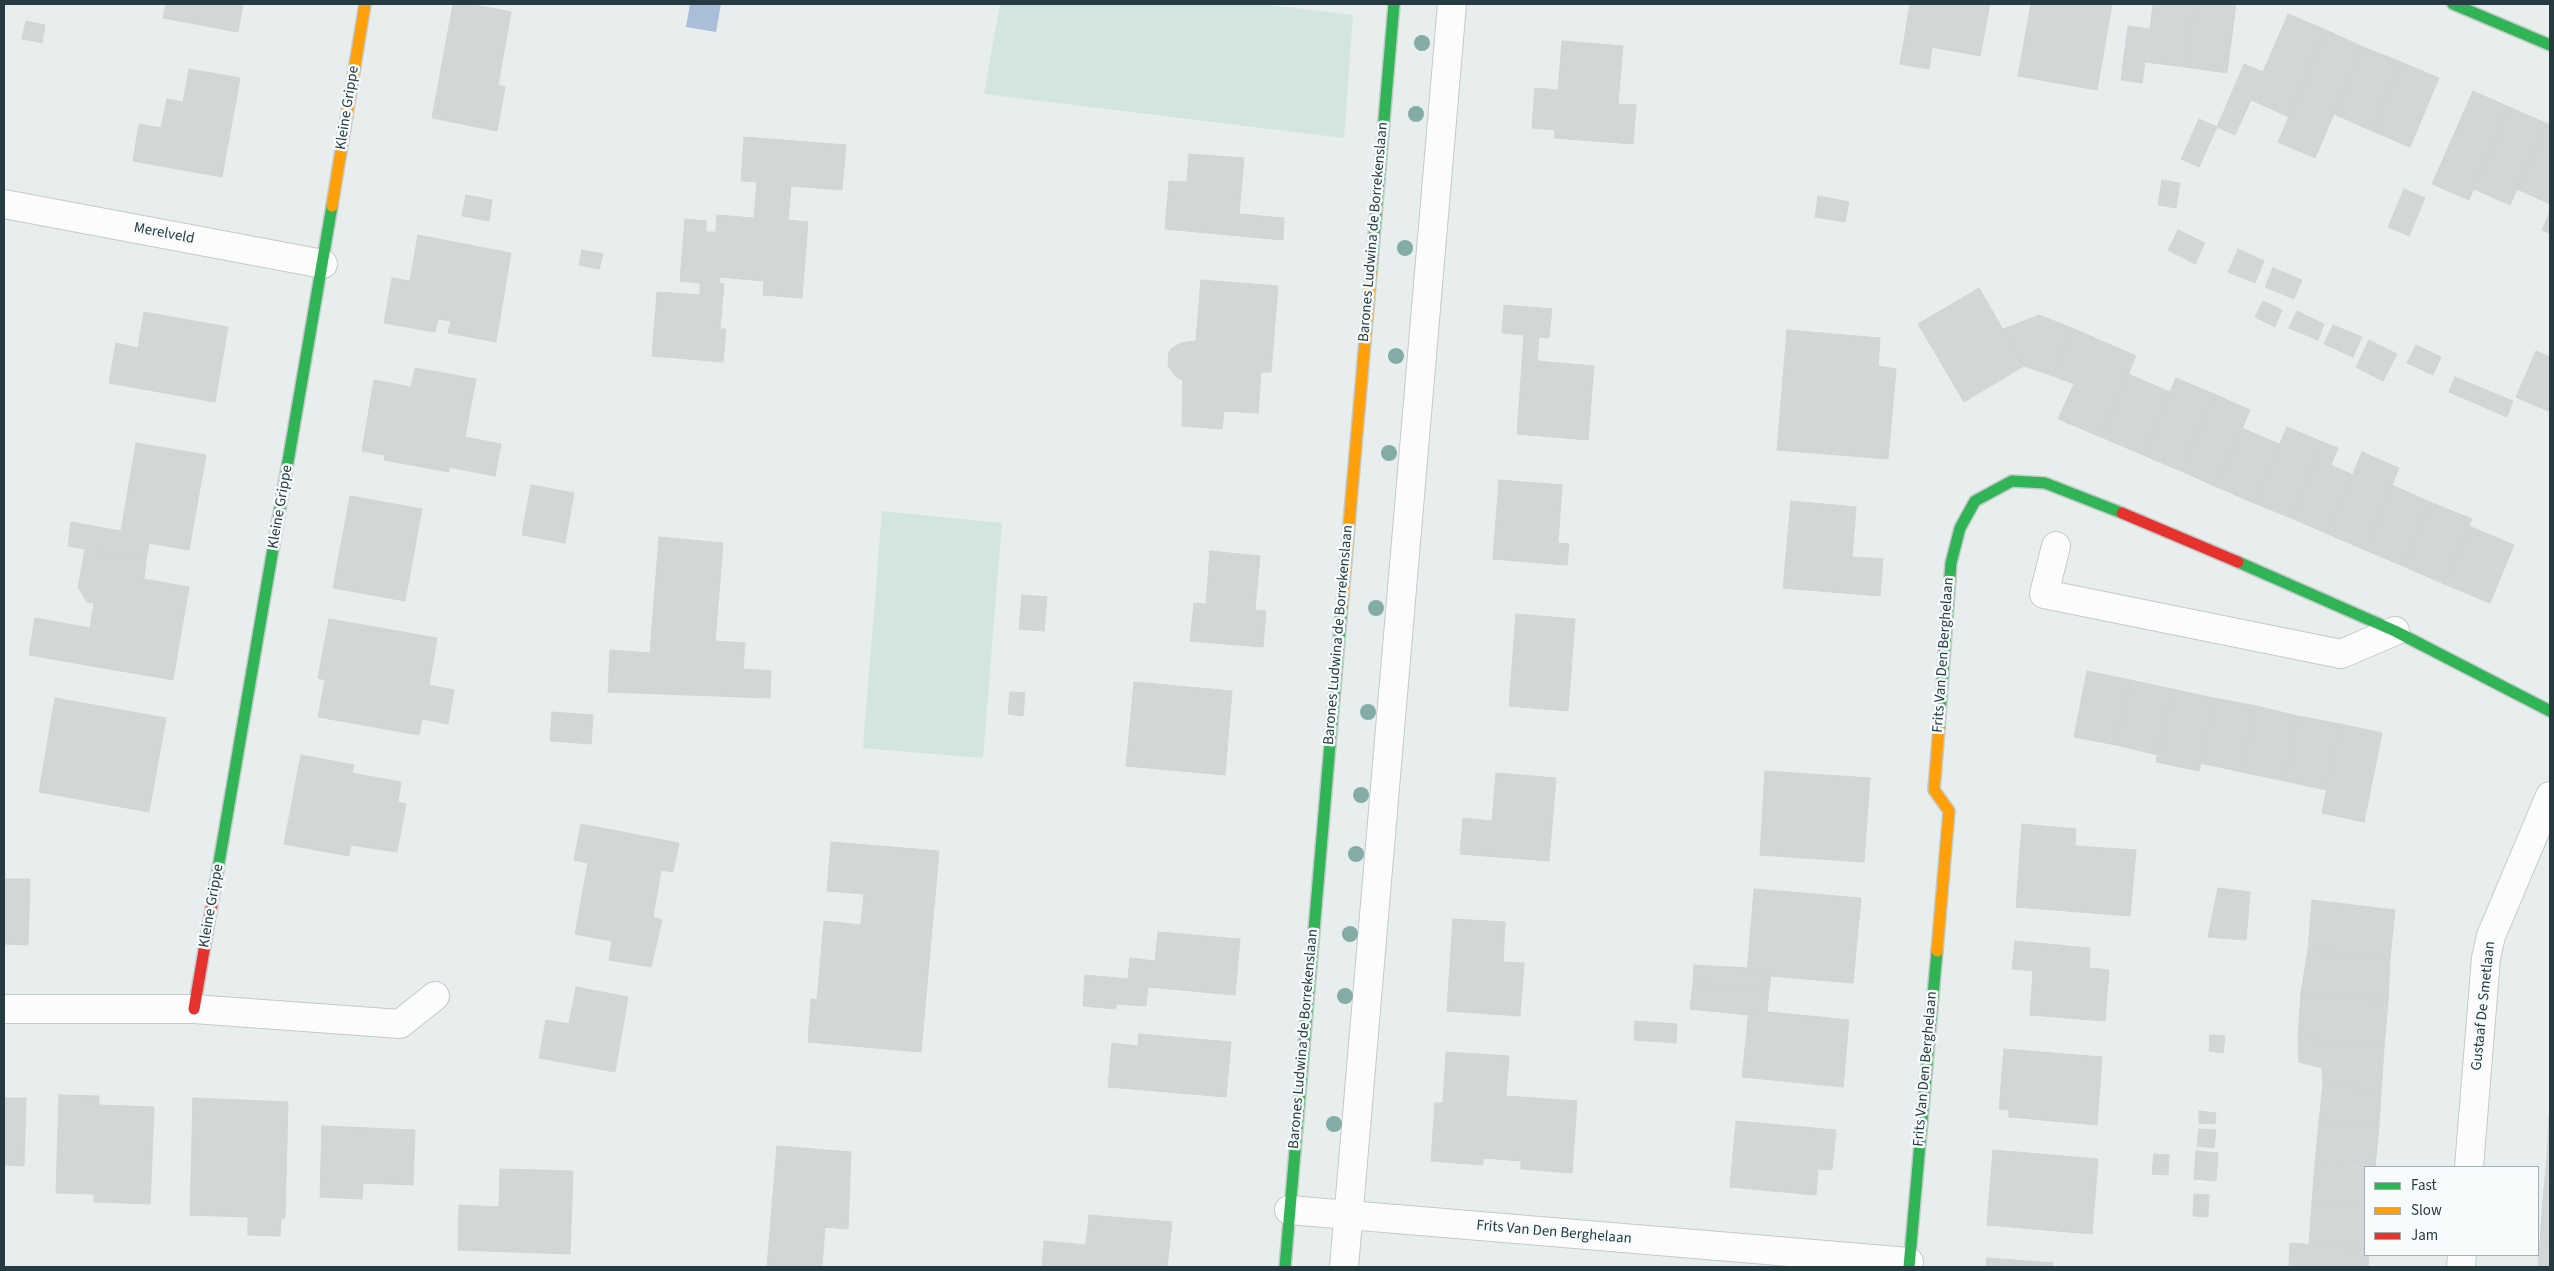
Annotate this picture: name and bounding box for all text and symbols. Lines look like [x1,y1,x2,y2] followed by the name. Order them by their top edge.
[332,65,364,151] street label: Kleine Grippe
[1355,121,1393,343] street label: Barones Ludwina de Borrekenslaan
[132,219,196,249] street label: Merelveld
[265,464,297,550] street label: Kleine Grippe
[1320,524,1358,746] street label: Barones Ludwina de Borrekenslaan
[1930,577,1958,733] street label: Frits Van Den Berghelaan
[196,863,228,949] street label: Kleine Grippe
[1285,928,1323,1150] street label: Barones Ludwina de Borrekenslaan
[2468,940,2500,1072] street label: Gustaaf De Smetlaan
[1910,991,1942,1147] street label: Frits Van Den Berghelaan
[2364,1166,2539,1256] legend
[2411,1175,2437,1196] text: Fast
[2411,1200,2442,1221] text: Slow
[1476,1217,1632,1249] street label: Frits Van Den Berghelaan
[2411,1225,2438,1246] text: Jam

